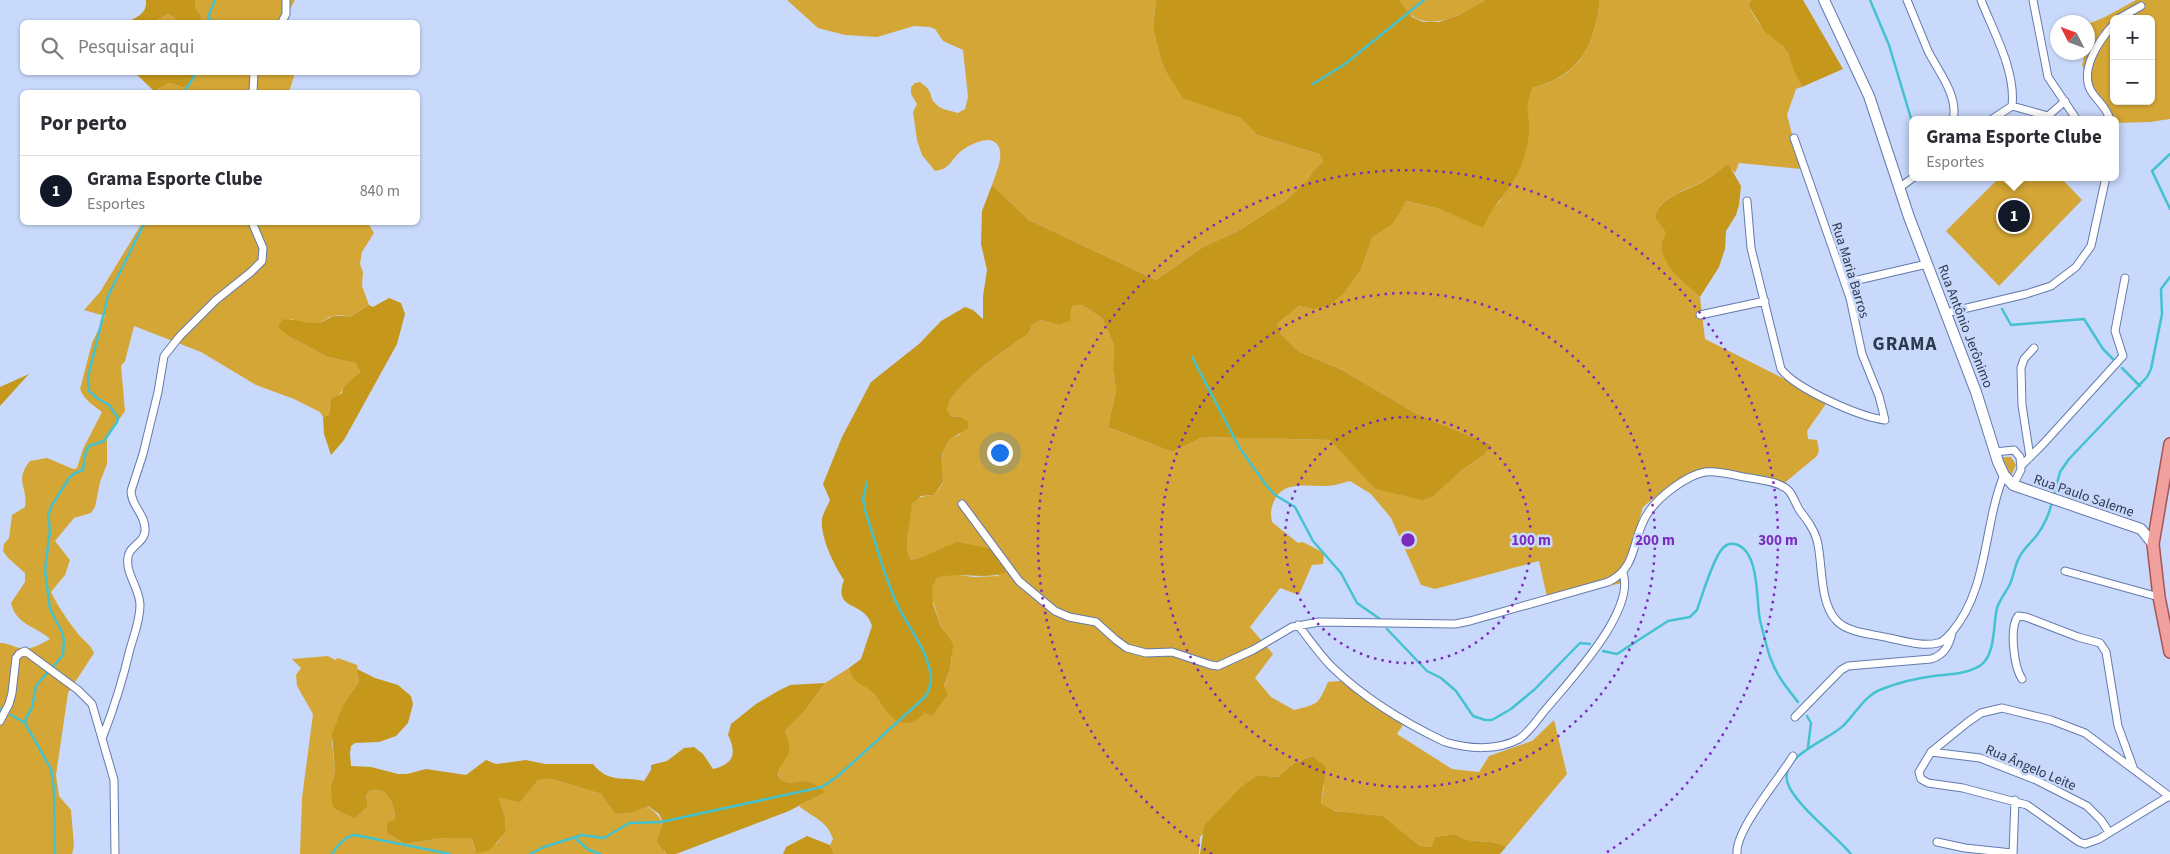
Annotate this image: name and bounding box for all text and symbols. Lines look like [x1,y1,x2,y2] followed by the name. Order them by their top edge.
[2050,15,2095,60] north arrow
[2110,15,2155,105] map controls
[2110,15,2155,60] button: +
[20,20,420,75] search box
[38,34,66,62] icon: search
[78,34,194,61] text: Pesquisar aqui
[2110,60,2155,105] button: −
[40,108,127,138] text: Por perto
[1909,116,2119,181] popup
[1926,124,2102,151] text: Grama Esporte Clube
[1926,151,1984,173] text: Esportes
[87,166,263,193] text: Grama Esporte Clube
[52,180,60,202] text: 1
[360,180,400,202] text: 840 m
[87,193,145,215] text: Esportes
[1998,197,2030,235] pin: 1
[1826,220,1874,321] street label: Rua Maria Barros
[1932,262,1998,391] street label: Rua Antônio Jerônimo
[1873,331,1937,358] district label: GRAMA
[987,440,1013,466] your location
[2031,469,2137,523] street label: Rua Paulo Saleme
[1511,530,1551,551] text: 100 m
[1635,530,1675,551] text: 200 m
[1758,530,1798,551] text: 300 m
[1399,531,1417,549] centre of rings
[1982,740,2079,796] street label: Rua Ângelo Leite

